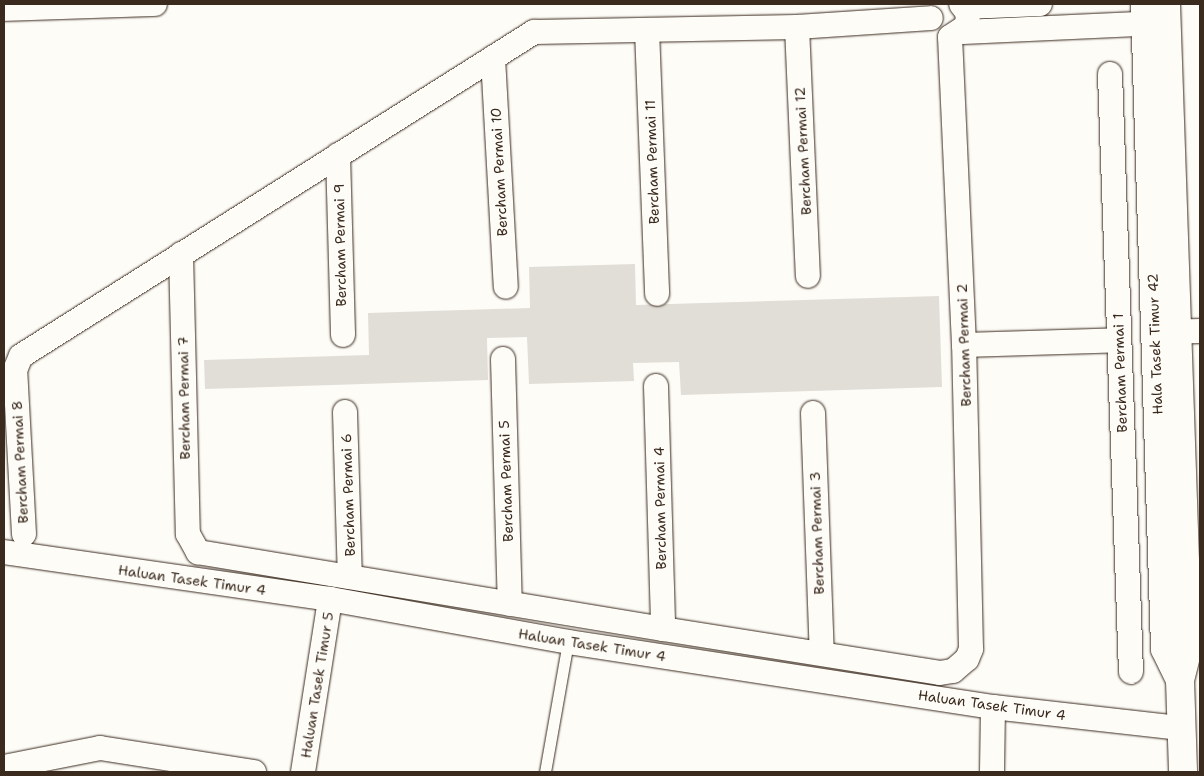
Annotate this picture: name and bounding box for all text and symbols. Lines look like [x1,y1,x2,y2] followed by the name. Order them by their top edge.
[791,87,815,215] street label: Bercham Permai 12
[641,99,663,225] street label: Bercham Permai 11
[487,107,511,237] street label: Bercham Permai 10
[331,183,349,307] street label: Bercham Permai 9
[1144,273,1166,415] street label: Hala Tasek Timur 42
[953,283,975,407] street label: Bercham Permai 2
[1110,313,1130,433] street label: Bercham Permai 1
[175,336,193,460] street label: Bercham Permai 7
[8,400,32,524] street label: Bercham Permai 8
[495,420,517,542] street label: Bercham Permai 5
[337,433,359,557] street label: Bercham Permai 6
[651,446,669,570] street label: Bercham Permai 4
[806,471,828,595] street label: Bercham Permai 3
[117,561,267,599] street label: Haluan Tasek Timur 4
[297,611,337,759] street label: Haluan Tasek Timur 5
[517,625,667,665] street label: Haluan Tasek Timur 4
[917,686,1067,724] street label: Haluan Tasek Timur 4

